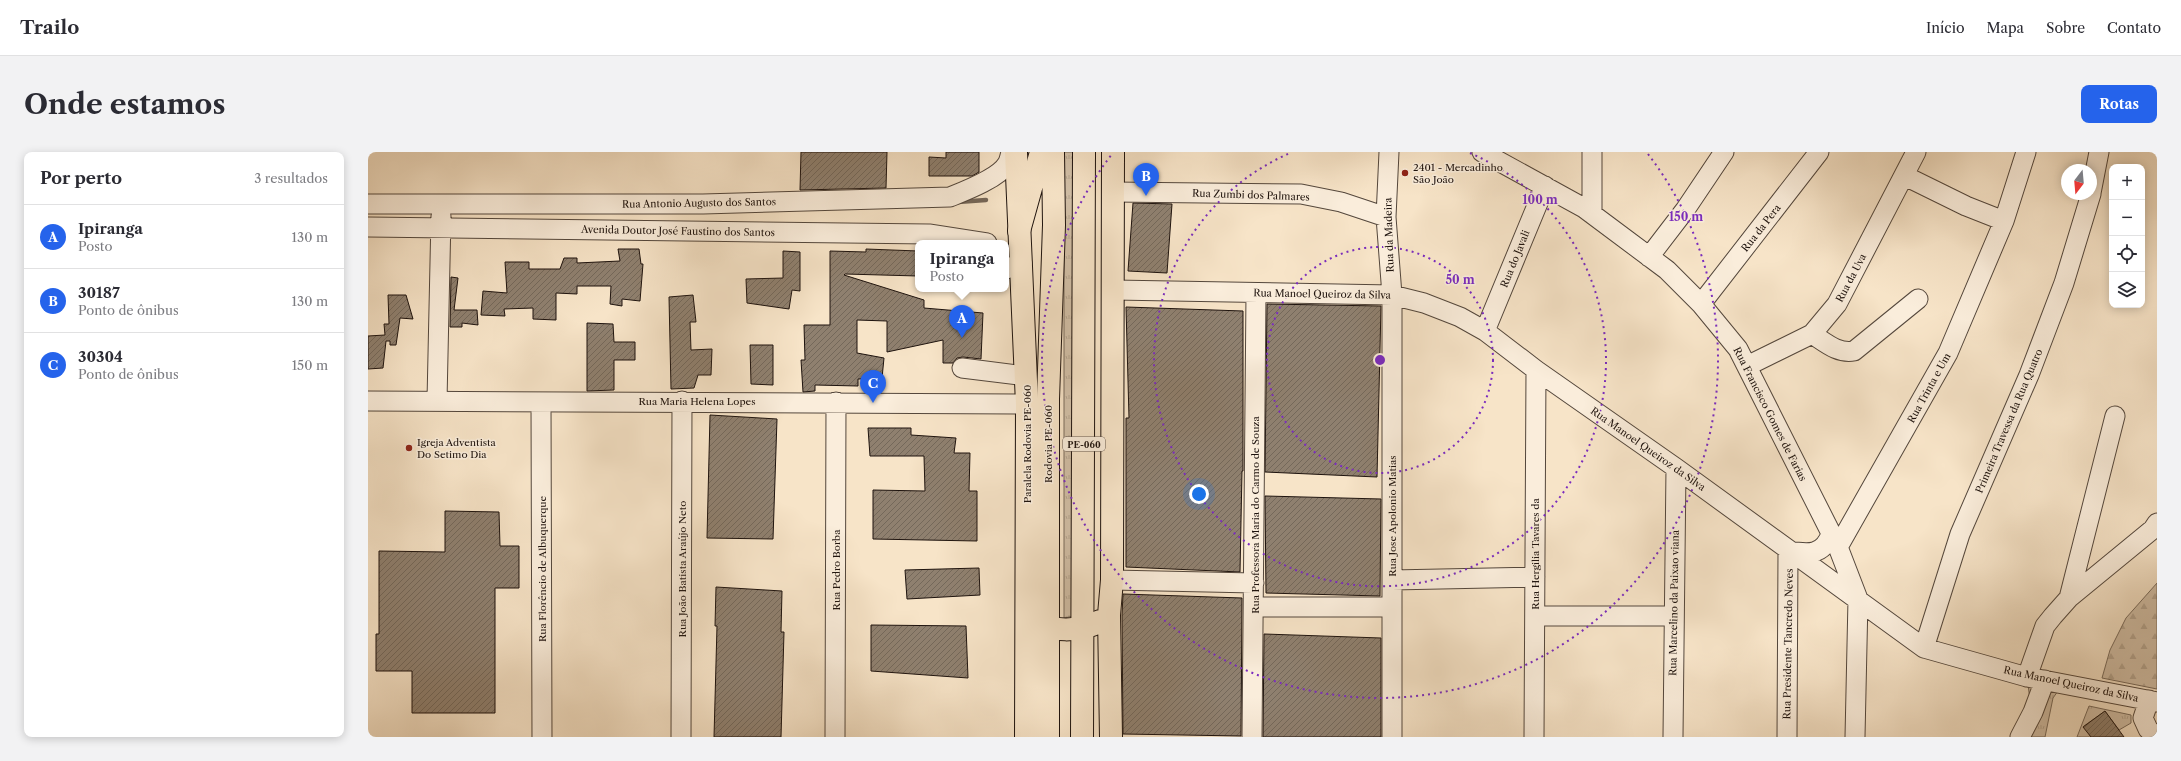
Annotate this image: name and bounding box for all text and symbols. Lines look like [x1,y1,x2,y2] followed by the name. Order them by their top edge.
[20,16,79,39] text: Trailo
[1926,19,1965,37] text: Início
[1987,19,2024,37] text: Mapa
[2046,19,2085,37] text: Sobre
[2107,19,2161,37] text: Contato
[2081,85,2157,123] button: Rotas
[24,87,225,121] text: Onde estamos
[1413,161,1503,186] place label: 2401 - Mercadinho São João
[1133,163,1159,196] pin: B
[2061,164,2097,200] north arrow
[2109,164,2145,308] map controls
[2109,164,2145,200] button: +
[40,168,122,188] text: Por perto
[1400,168,1410,178] marker: 2401 - Mercadinho São João
[254,170,328,186] text: 3 resultados
[1192,186,1310,204] street label: Rua Zumbi dos Palmares
[1522,192,1558,207] text: 100 m
[622,195,776,211] street label: Rua Antonio Augusto dos Santos
[1381,197,1397,273] street label: Rua da Madeira
[2109,200,2145,236] button: −
[1738,201,1784,254] street label: Rua da Pera
[1669,209,1703,224] text: 150 m
[78,219,143,238] text: Ipiranga
[580,223,775,239] street label: Avenida Doutor José Faustino dos Santos
[1498,228,1532,290] street label: Rua do Javali
[48,229,58,245] text: A
[292,229,328,245] text: 130 m
[2109,236,2145,272] button: locate
[78,238,112,254] text: Posto
[915,240,1009,292] popup
[930,249,994,268] text: Ipiranga
[1833,251,1870,304] street label: Rua da Uva
[930,268,964,284] text: Posto
[1445,272,1475,287] text: 50 m
[2109,272,2145,308] button: layers
[78,283,120,302] text: 30187
[1253,286,1392,302] street label: Rua Manoel Queiroz da Silva
[48,293,58,309] text: B
[292,293,328,309] text: 130 m
[78,302,179,318] text: Ponto de ônibus
[949,305,975,338] pin: A
[1730,345,1810,483] street label: Rua Francisco Gomes de Farias
[78,347,123,366] text: 30304
[1973,347,2045,495] street label: Primeira Travessa da Rua Quatro
[1904,350,1954,425] street label: Rua Trinta e Um
[1373,353,1387,367] centre of rings
[48,357,58,373] text: C
[292,357,328,373] text: 150 m
[78,366,179,382] text: Ponto de ônibus
[860,370,886,403] pin: C
[1021,385,1034,503] street label: Paralela Rodovia PE-060
[638,395,756,408] street label: Rua Maria Helena Lopes
[1588,404,1709,494] street label: Rua Manoel Queiroz da Silva
[1042,405,1055,483] street label: Rodovia PE-060
[1249,415,1262,614] street label: Rua Professora Maria do Carmo de Souza
[417,436,497,461] place label: Igreja Adventista Do Setimo Dia
[1063,437,1105,451] road number: PE-060
[404,443,414,453] marker: Igreja Adventista Do Setimo Dia
[1386,455,1399,577] street label: Rua Jose Apolonio Matias
[1189,484,1209,504] your location
[536,496,549,642] street label: Rua Florêncio de Albuquerque
[1529,498,1542,610] street label: Rua Hergilia Tavares da
[676,501,689,637] street label: Rua João Batista Araújo Neto
[830,529,843,610] street label: Rua Pedro Borba
[1666,529,1682,676] street label: Rua Marcelino da Paixao viana
[1780,568,1796,720] street label: Rua Presidente Tancredo Neves
[2002,663,2140,705] street label: Rua Manoel Queiroz da Silva

